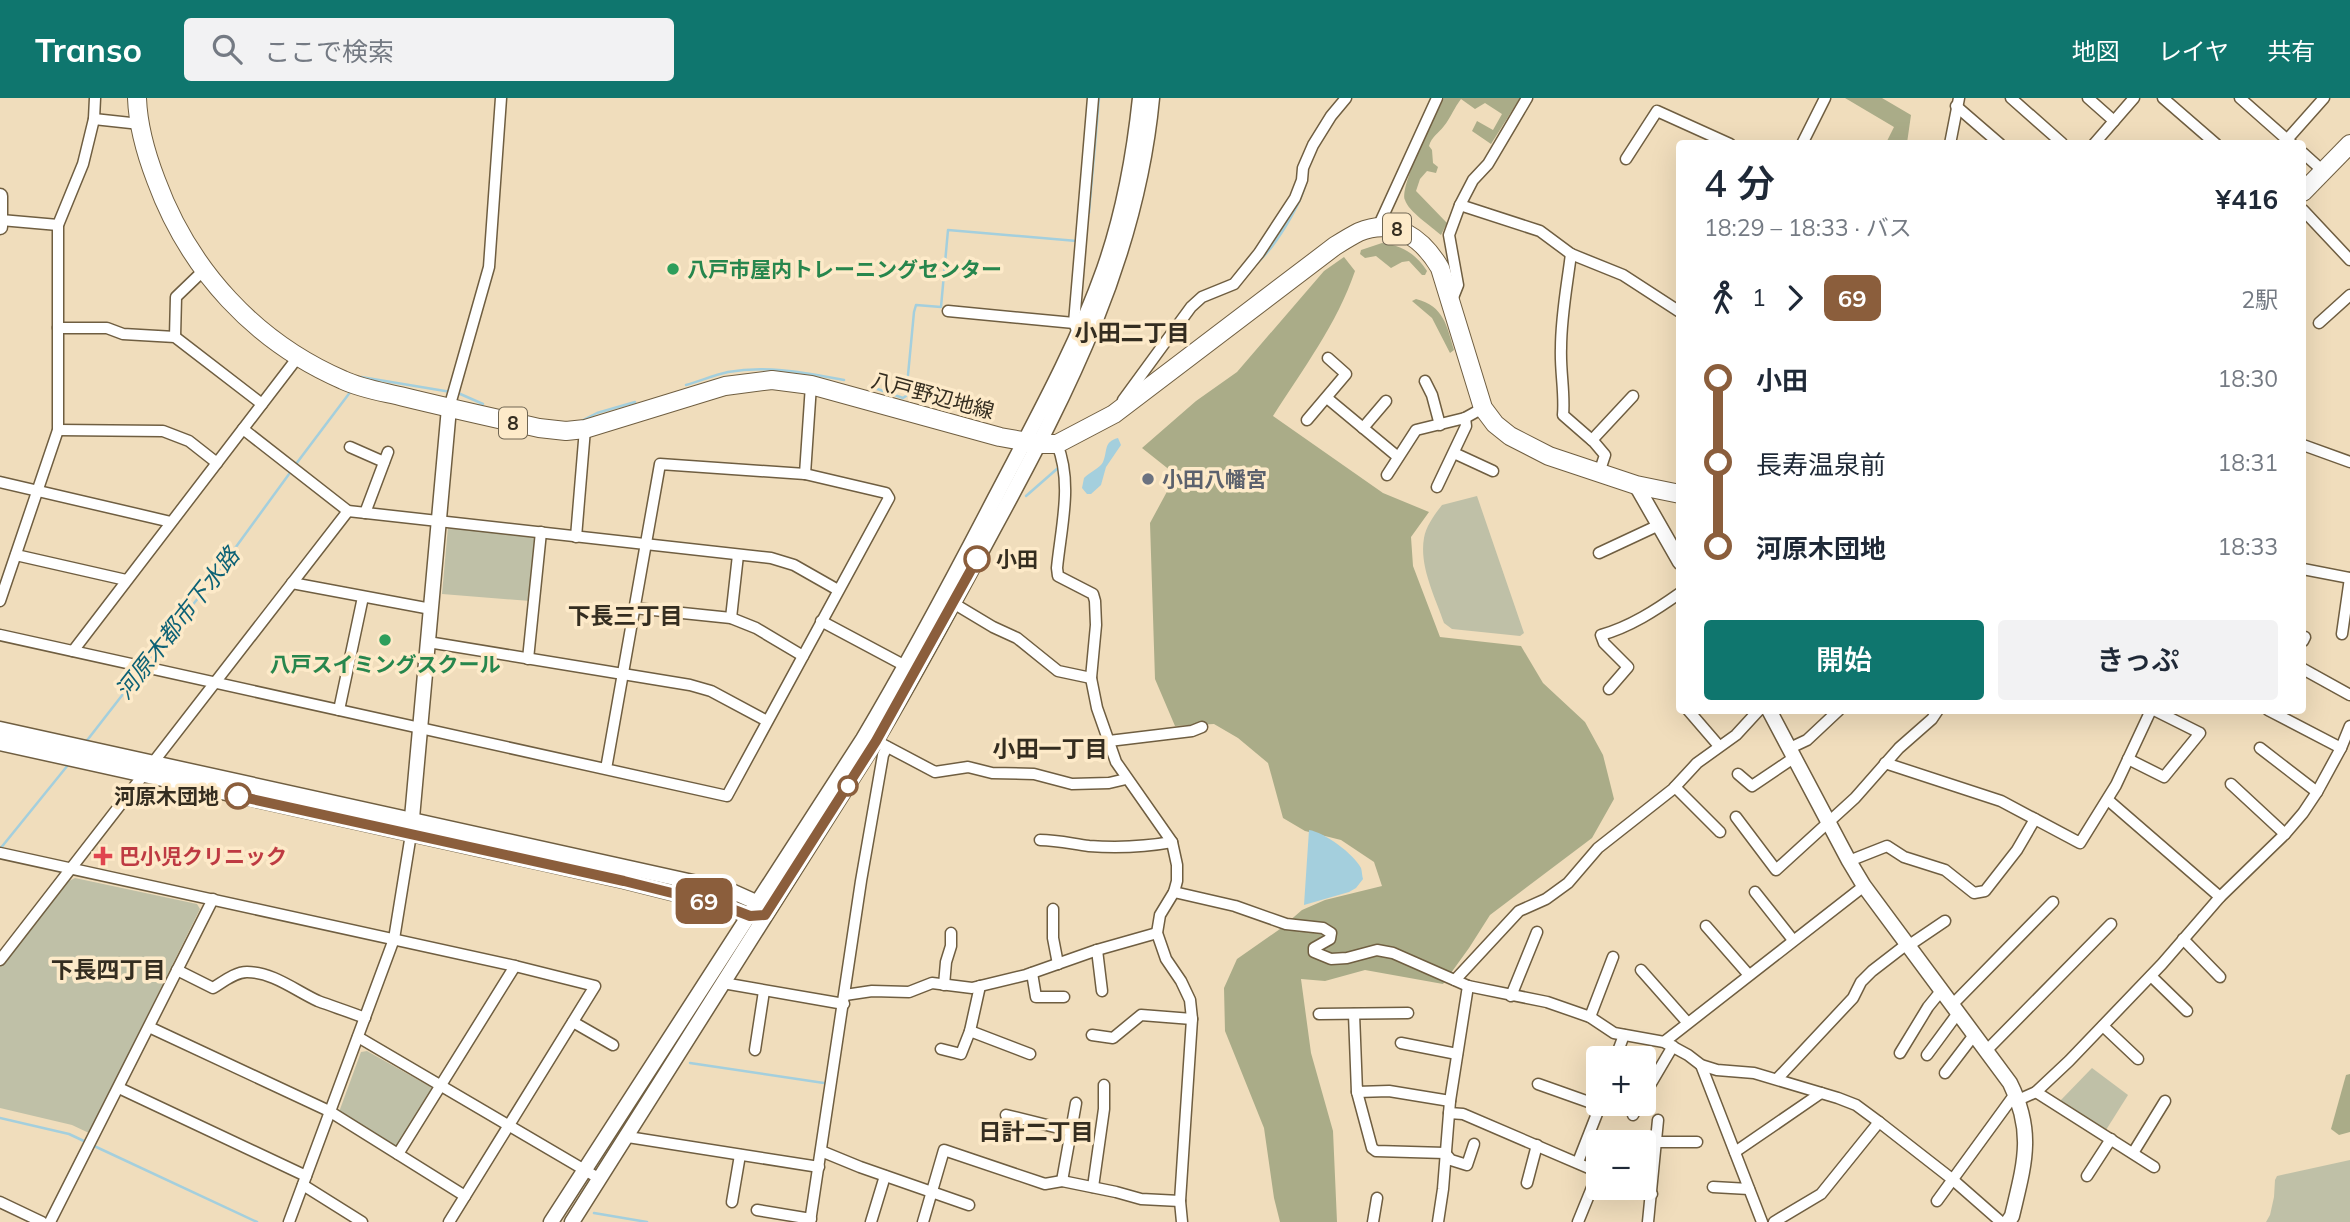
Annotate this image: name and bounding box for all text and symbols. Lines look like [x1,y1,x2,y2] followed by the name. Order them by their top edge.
[184,18,674,81] search box
[35,29,142,70] text: Transo
[208,30,246,68] icon: search
[264,35,394,68] text: ここで検索
[2072,36,2120,66] text: 地図
[2158,36,2229,66] text: レイヤ
[2267,36,2315,66] text: 共有
[1704,159,1775,207] text: 4 分
[2216,183,2278,216] text: ¥416
[1704,213,1912,242] text: 18:29 – 18:33 · バス
[1383,214,1411,244] road number: 8
[687,256,1002,282] place label: 八戸市屋内トレーニングセンター
[665,261,681,277] marker: 八戸市屋内トレーニングセンター
[1704,279,1742,317] icon: walk
[1776,279,1814,317] icon: forward
[1752,283,1766,312] text: 1
[1838,283,1867,313] text: 69
[2241,285,2278,314] text: 2駅
[1075,318,1190,347] district label: 小田二丁目
[1756,364,1808,397] text: 小田
[2218,364,2278,393] text: 18:30
[869,366,997,424] street label: 八戸野辺地線
[499,408,527,438] road number: 8
[1756,448,1886,481] text: 長寿温泉前
[2218,448,2278,477] text: 18:31
[1162,466,1267,492] place label: 小田八幡宮
[1140,471,1156,487] marker: 小田八幡宮
[1756,532,1886,565] text: 河原木団地
[2218,532,2278,561] text: 18:33
[109,540,246,704] water label: 河原木都市下水路
[964,546,990,572] marker: 小田
[996,546,1038,572] place label: 小田
[568,601,683,630] district label: 下長三丁目
[1704,620,1984,700] button: 開始
[1998,620,2278,700] button: きっぷ
[377,632,393,648] marker: 八戸スイミングスクール
[270,651,501,677] place label: 八戸スイミングスクール
[993,734,1108,763] district label: 小田一丁目
[838,776,858,796] unlabelled marker
[114,783,219,809] place label: 河原木団地
[225,783,251,809] marker: 河原木団地
[119,843,287,869] place label: 巴小児クリニック
[93,846,113,866] marker: 巴小児クリニック
[672,878,736,924] line badge: 69
[690,886,718,916] text: 69
[51,955,166,984] district label: 下長四丁目
[1586,1046,1656,1200] map controls
[1586,1046,1656,1116] button: +
[979,1117,1094,1146] district label: 日計二丁目
[1586,1130,1656,1200] button: −

